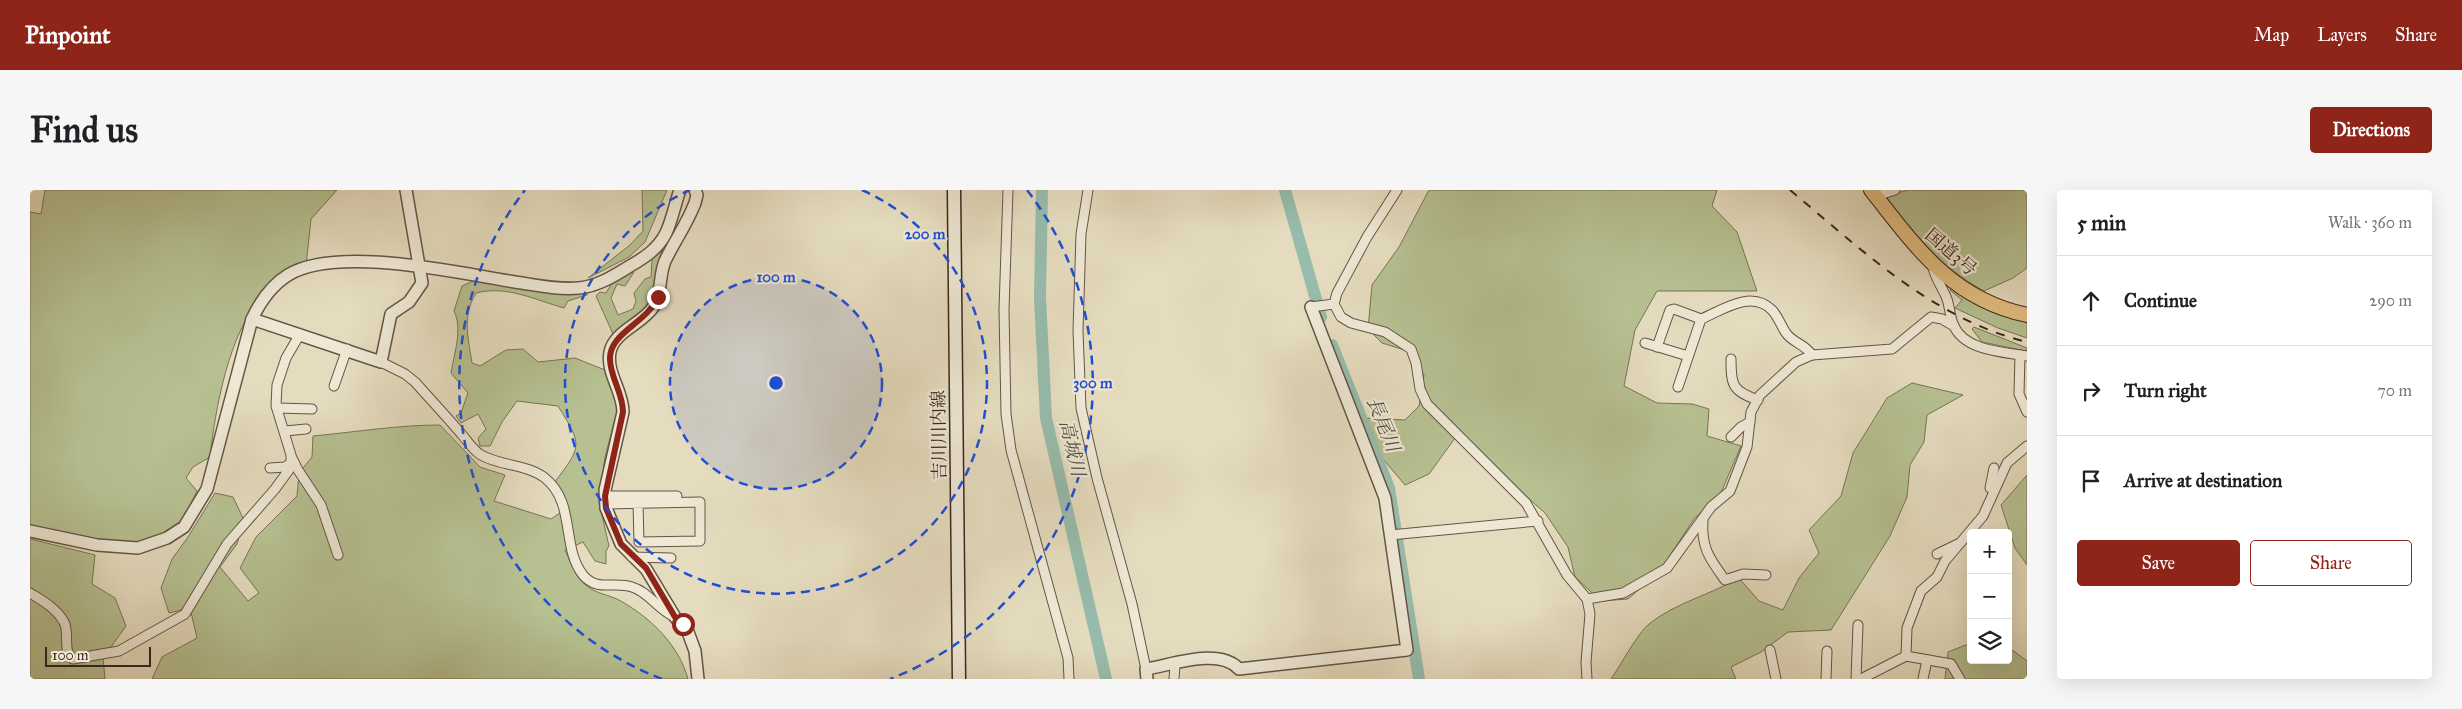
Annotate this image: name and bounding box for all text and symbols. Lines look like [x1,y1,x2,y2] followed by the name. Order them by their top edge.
[25,20,111,50] text: Pinpoint
[2254,24,2289,46] text: Map
[2317,24,2367,46] text: Layers
[2395,24,2437,46] text: Share
[2310,107,2432,153] button: Directions
[30,109,138,152] text: Find us
[2077,210,2126,236] text: 5 min
[2328,213,2412,232] text: Walk · 360 m
[1921,224,1981,280] street label: 国道3号
[905,225,946,243] text: 200 m
[756,268,796,286] text: 100 m
[647,286,670,309] route end
[2077,287,2105,315] icon: ahead
[2124,289,2197,312] text: Continue
[2369,291,2412,310] text: 290 m
[767,374,785,392] centre of rings
[1073,374,1113,393] text: 300 m
[2077,377,2105,405] icon: right
[2124,379,2207,402] text: Turn right
[2377,381,2412,400] text: 70 m
[927,390,951,480] street label: 吉川川内線
[1362,393,1406,457] water label: 長尾川
[1055,418,1091,480] water label: 高城川
[2077,467,2105,495] icon: arrive
[2124,469,2282,492] text: Arrive at destination
[1967,529,2012,664] map controls
[1967,529,2012,574] button: +
[2077,540,2240,586] button: Save
[2250,540,2412,586] button: Share
[1967,574,2012,619] button: −
[672,613,695,636] route start
[1967,619,2012,664] button: layers
[45,644,151,667] scale bar
[52,647,89,664] text: 100 m

